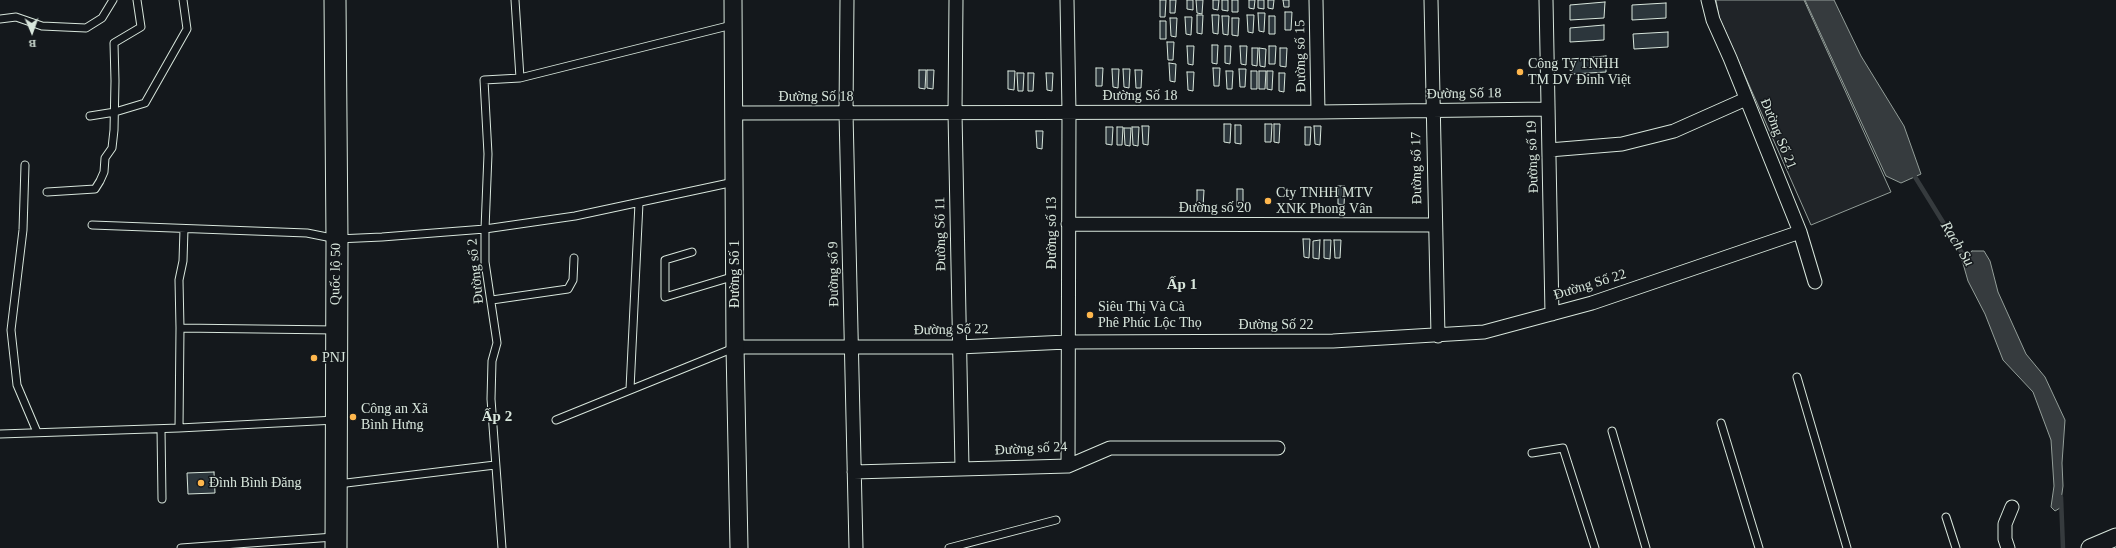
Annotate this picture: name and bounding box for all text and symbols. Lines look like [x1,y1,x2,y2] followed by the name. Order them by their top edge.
[12,12,52,52] north arrow
[1292,20,1310,92] street label: Đường số 15
[29,38,36,50] text: B
[1528,56,1631,88] place label: Công Ty TNHH TM DV Đỉnh Việt
[1515,67,1525,77] marker: Công Ty TNHH TM DV Đỉnh Việt
[1426,85,1502,103] street label: Đường Số 18
[1103,88,1177,104] street label: Đường Số 18
[779,89,853,105] street label: Đường Số 18
[1756,96,1800,172] street label: Đường Số 21
[1523,120,1543,194] street label: Đường số 19
[1408,132,1426,204] street label: Đường số 17
[1276,185,1373,218] place label: Cty TNHH MTV XNK Phong Vân
[1263,196,1273,206] marker: Cty TNHH MTV XNK Phong Vân
[932,197,950,271] street label: Đường Số 11
[1044,197,1060,269] street label: Đường số 13
[1179,200,1251,216] street label: Đường số 20
[1936,218,1978,270] water label: Rạch Su
[464,238,488,304] street label: Đường số 2
[727,240,743,308] street label: Đường Số 1
[825,241,843,307] street label: Đường số 9
[327,243,345,305] street label: Quốc lộ 50
[1552,266,1628,304] street label: Đường Số 22
[1167,276,1197,294] district label: Ấp 1
[1098,299,1202,332] place label: Siêu Thị Và Cà Phê Phúc Lộc Thọ
[1085,310,1095,320] marker: Siêu Thị Và Cà Phê Phúc Lộc Thọ
[1239,317,1313,333] street label: Đường Số 22
[913,321,989,339] street label: Đường Số 22
[322,350,345,366] place label: PNJ
[309,353,319,363] marker: PNJ
[361,401,428,434] place label: Công an Xã Bình Hưng
[482,408,512,426] district label: Ấp 2
[348,412,358,422] marker: Công an Xã Bình Hưng
[994,439,1068,459] street label: Đường số 24
[209,475,302,491] place label: Đình Bình Đăng
[196,478,206,488] marker: Đình Bình Đăng

